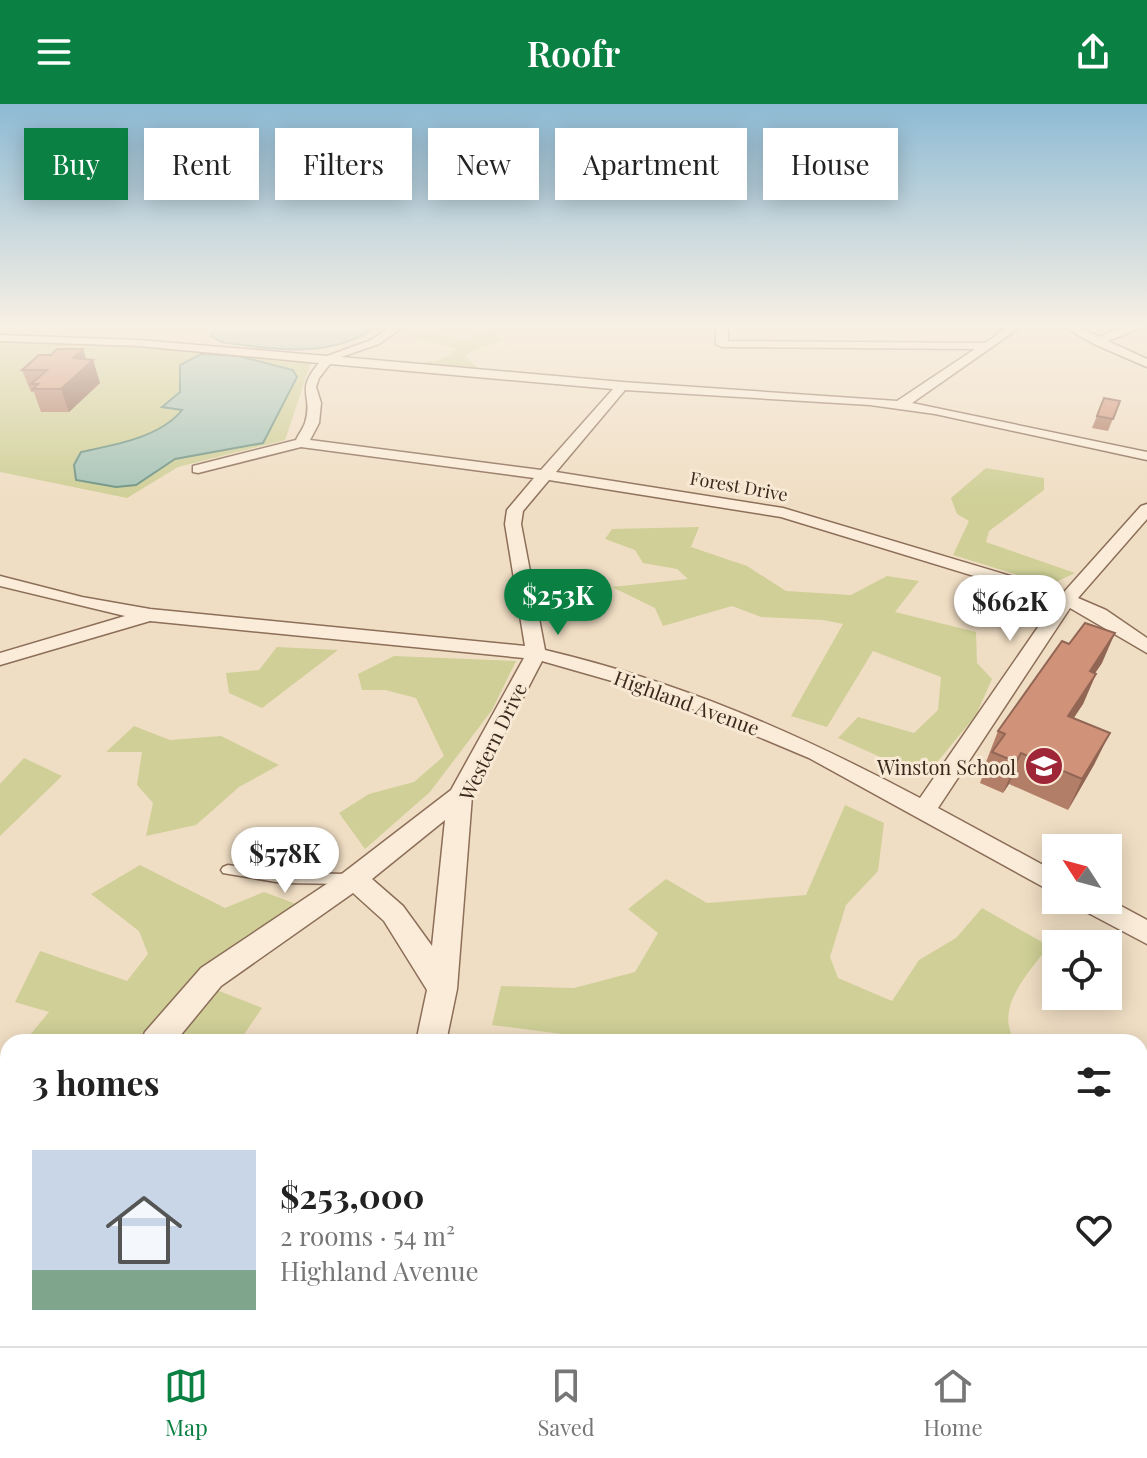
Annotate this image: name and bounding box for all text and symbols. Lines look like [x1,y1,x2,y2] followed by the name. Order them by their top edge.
[527,28,620,76] text: Roofr
[32,30,76,74] icon: menu
[1071,30,1115,74] icon: share
[24,128,128,200] chip: Buy
[144,128,259,200] chip: Rent
[275,128,412,200] chip: Filters
[428,128,539,200] chip: New
[555,128,747,200] chip: Apartment
[763,128,898,200] chip: House
[688,466,790,506] street label: Forest Drive
[502,569,614,637] pin: $253K
[954,575,1066,643] pin: $662K
[522,577,594,612] text: $253K
[972,583,1048,618] text: $662K
[611,663,763,741] street label: Highland Avenue
[451,678,532,805] street label: Western Drive
[1023,745,1065,787] school or university icon: Winston School
[876,753,1016,780] place label: Winston School
[229,827,341,895] pin: $578K
[1042,834,1122,914] north arrow
[1042,834,1122,1010] map controls
[249,835,321,870] text: $578K
[1042,930,1122,1010] button: locate
[32,1059,159,1105] text: 3 homes
[1072,1060,1116,1104] icon: filters
[280,1172,425,1218] text: $253,000
[96,1182,192,1278] icon: home
[1072,1208,1116,1252] icon: heart
[280,1218,455,1253] text: 2 rooms · 54 m²
[280,1253,479,1288] text: Highland Avenue
[164,1364,208,1442] tab: Map
[537,1364,595,1442] tab: Saved
[924,1364,983,1442] tab: Home

